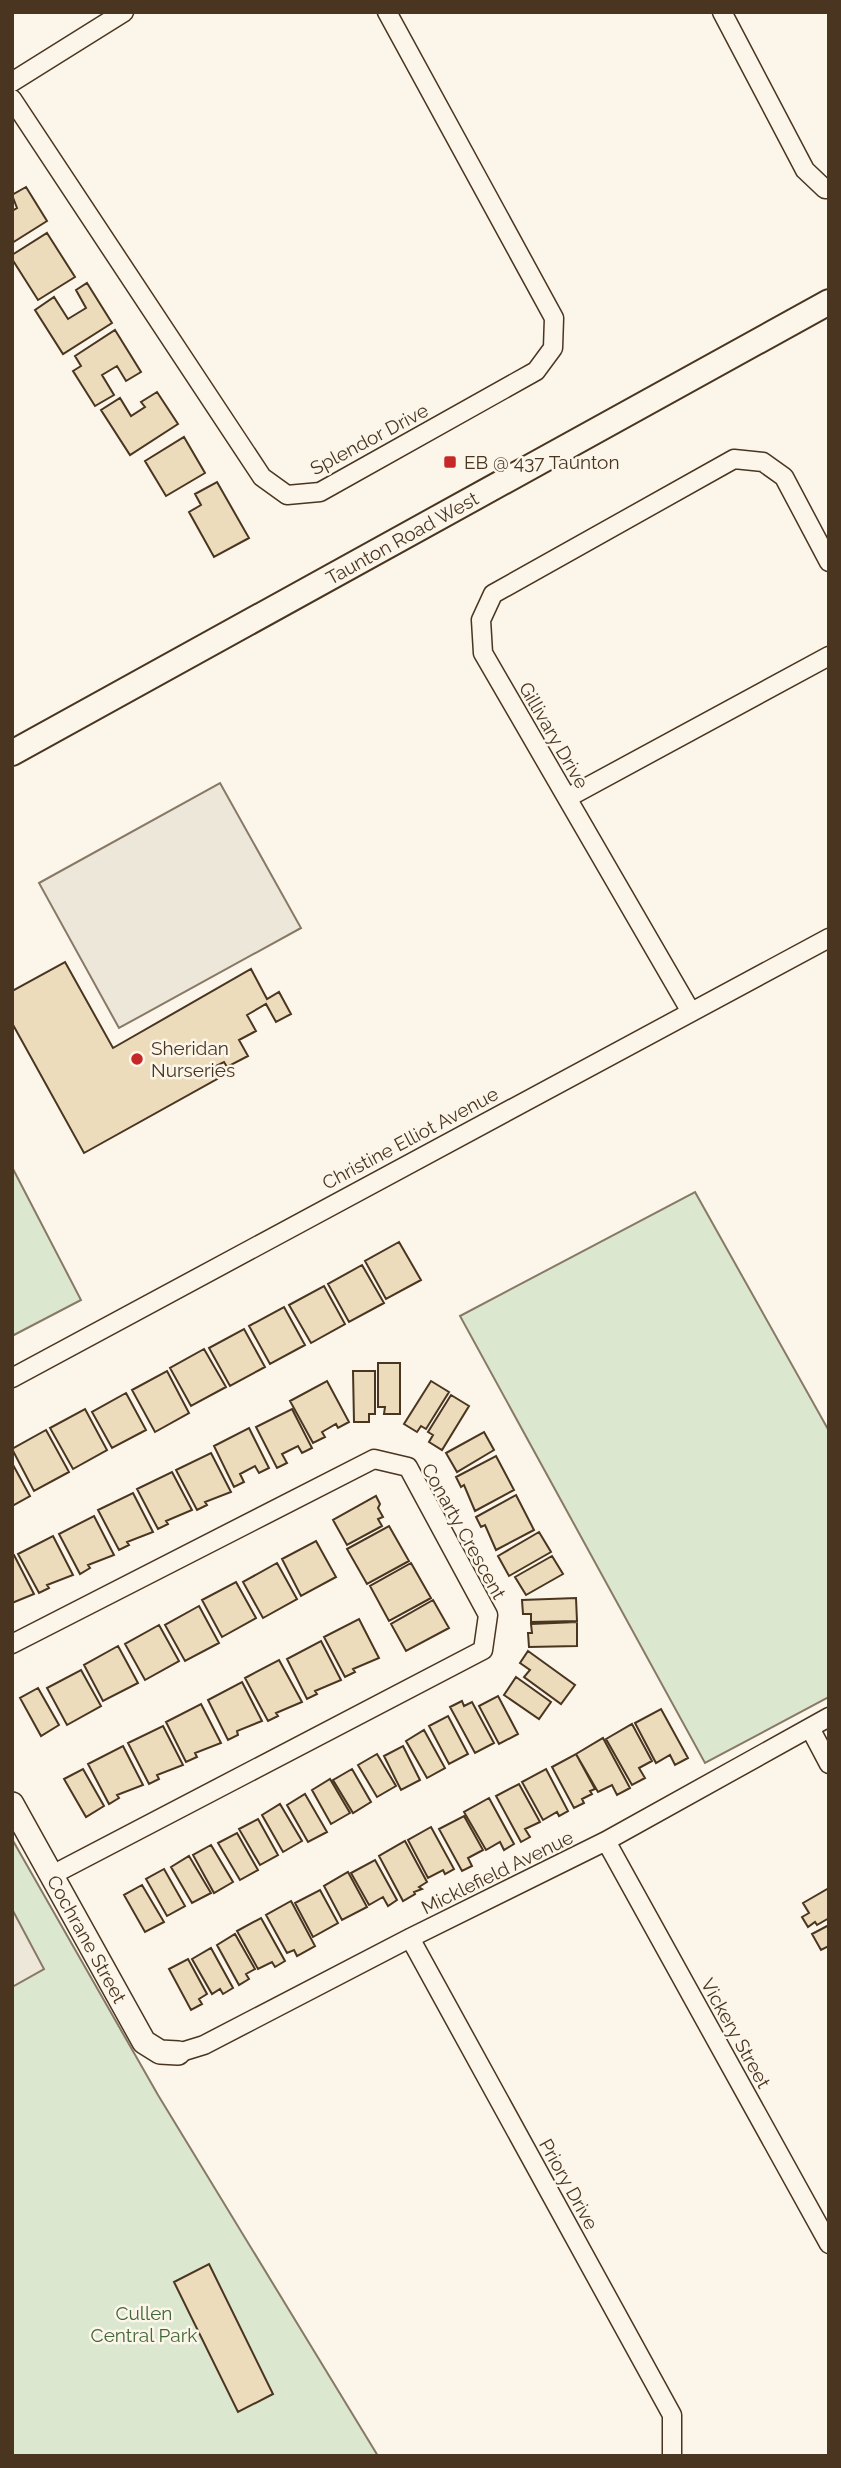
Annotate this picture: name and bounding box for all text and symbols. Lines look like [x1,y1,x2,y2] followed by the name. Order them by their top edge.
[306,399,432,479] street label: Splendor Drive
[464,451,620,473] place label: EB @ 437 Taunton
[442,454,458,470] marker: EB @ 437 Taunton
[322,487,483,589] street label: Taunton Road West
[515,678,593,792] street label: Gillivary Drive
[151,1037,235,1081] place label: Sheridan Nurseries
[129,1051,145,1067] marker: Sheridan Nurseries
[318,1082,502,1194] street label: Christine Elliot Avenue
[418,1459,511,1603] street label: Conarty Crescent
[418,1826,576,1918] street label: Micklefield Avenue
[43,1871,131,2007] street label: Cochrane Street
[697,1974,776,2092] street label: Vickery Street
[535,2135,603,2233] street label: Priory Drive
[91,2302,197,2346] park label: Cullen Central Park

